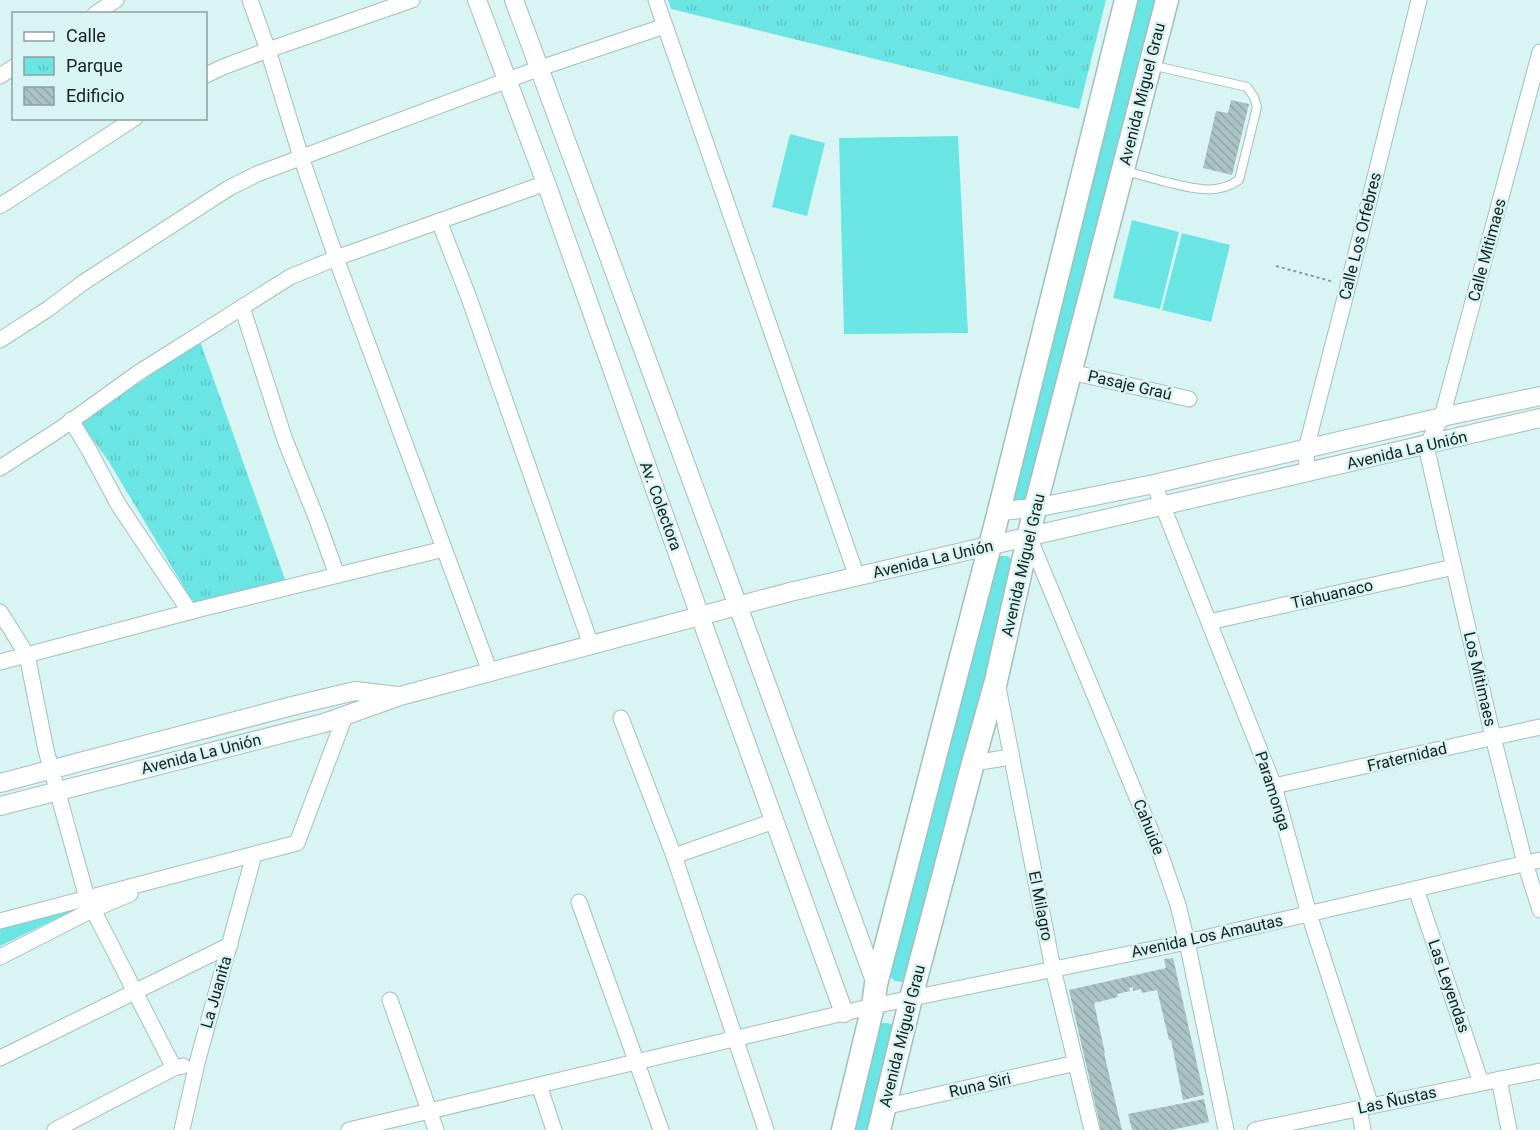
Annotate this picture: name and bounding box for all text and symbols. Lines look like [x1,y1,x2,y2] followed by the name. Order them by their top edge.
[12,12,207,120] legend
[1115,21,1169,167] street label: Avenida Miguel Grau
[66,25,106,46] text: Calle
[66,55,123,76] text: Parque
[66,85,125,106] text: Edificio
[1335,170,1385,302] street label: Calle Los Orfebres
[1464,196,1510,304] street label: Calle Mitimaes
[1086,366,1174,404] street label: Pasaje Graú
[1345,427,1469,473] street label: Avenida La Unión
[636,459,686,553] street label: Av. Colectora
[997,492,1049,638] street label: Avenida Miguel Grau
[871,536,995,582] street label: Avenida La Unión
[1289,575,1375,613] street label: Tiahuanaco
[1460,630,1500,728] street label: Los Mitimaes
[139,730,263,778] street label: Avenida La Unión
[1365,739,1449,775] street label: Fraternidad
[1251,749,1295,833] street label: Paramonga
[1129,796,1169,858] street label: Cahuide
[1025,869,1057,943] street label: El Milagro
[1129,911,1285,961] street label: Avenida Los Amautas
[1424,937,1474,1035] street label: Las Leyendas
[197,954,235,1030] street label: La Juanita
[875,963,929,1109] street label: Avenida Miguel Grau
[947,1069,1013,1101] street label: Runa Siri
[1356,1081,1438,1118] street label: Las Ñustas

